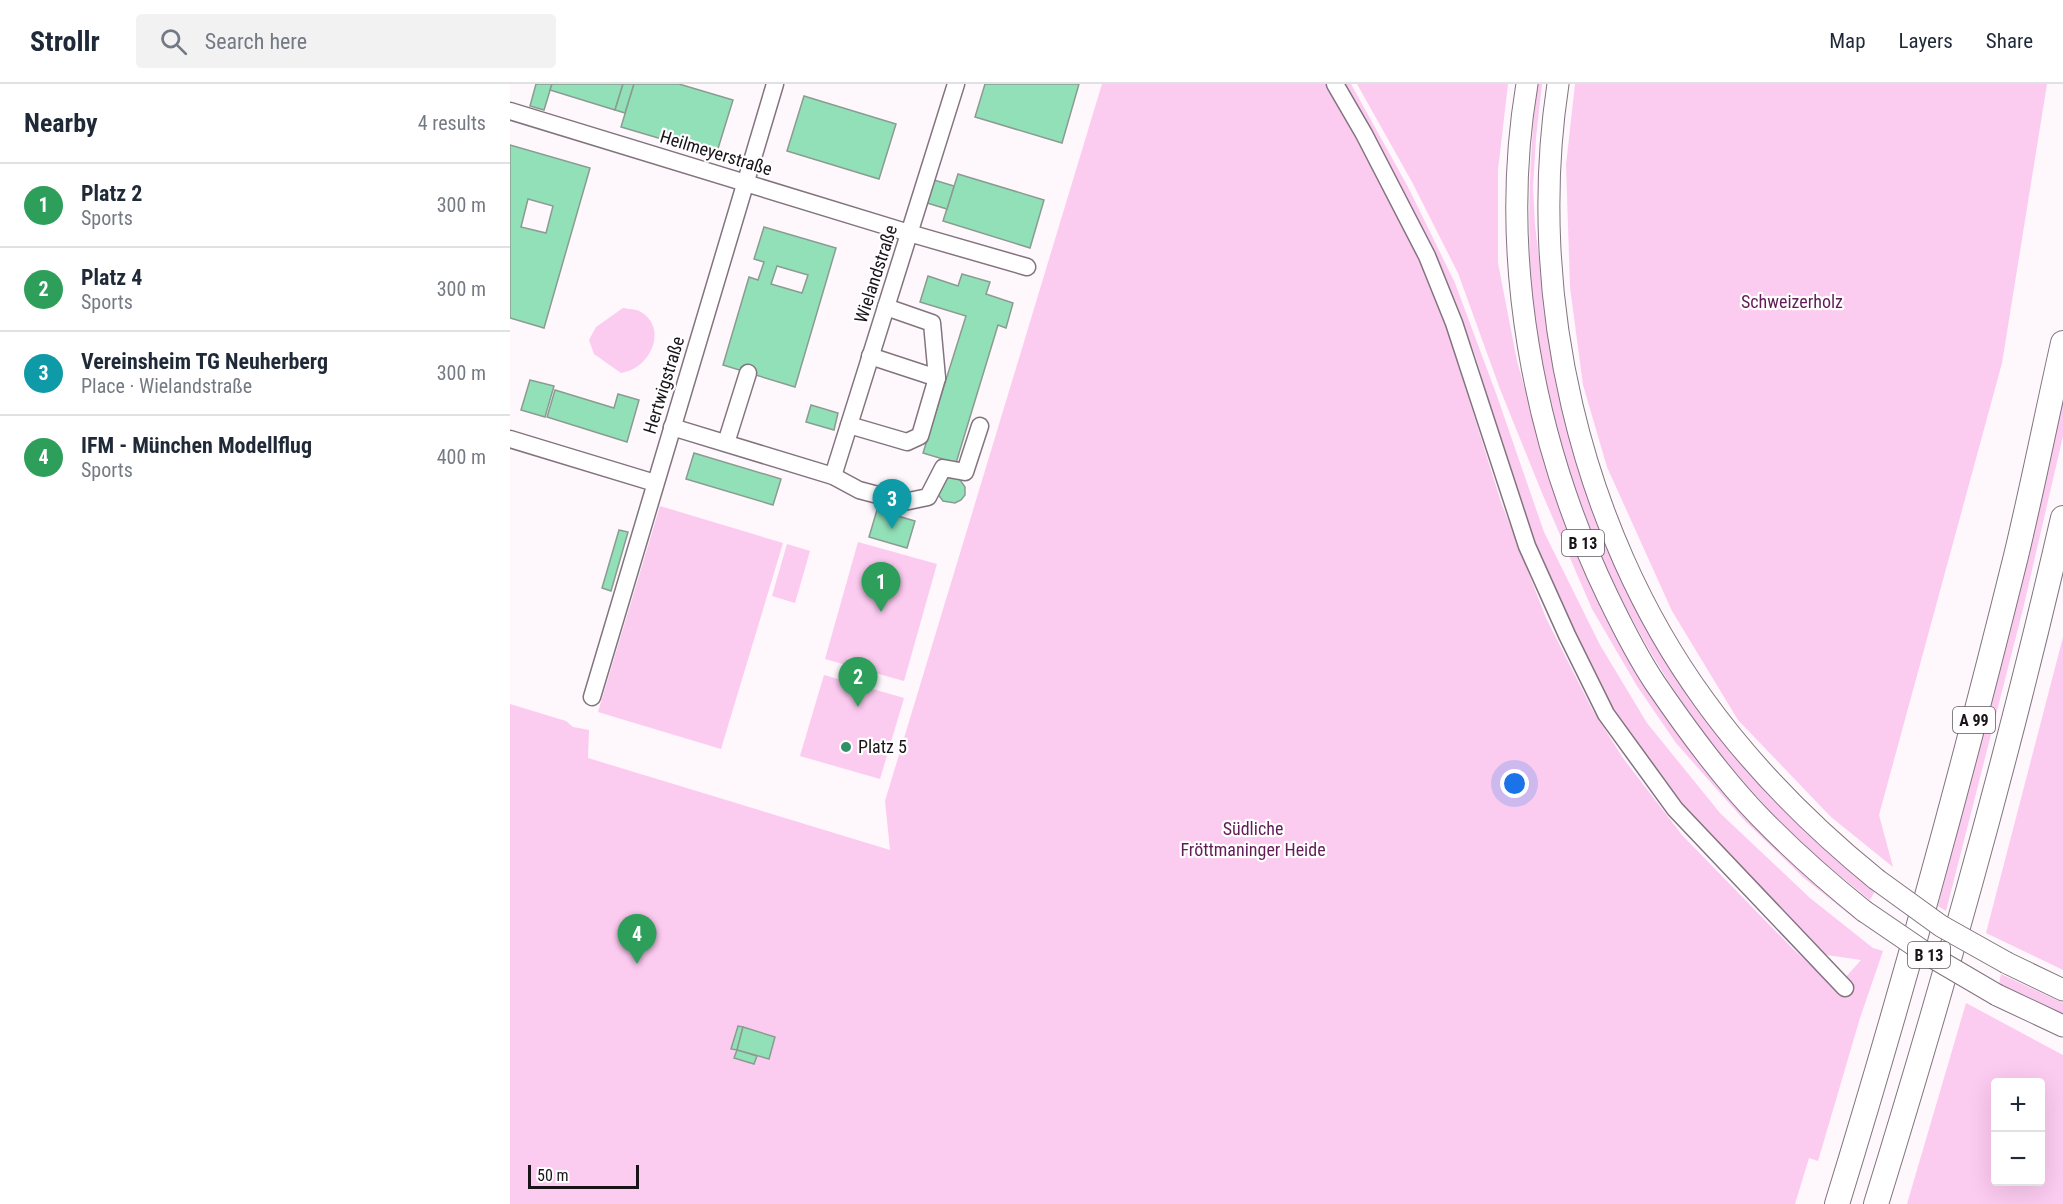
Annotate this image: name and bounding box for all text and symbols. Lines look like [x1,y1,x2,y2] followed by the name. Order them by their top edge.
[136,14,556,68] search box
[30,25,100,58] text: Strollr
[157,25,190,58] icon: search
[205,29,307,54] text: Search here
[1829,29,1866,53] text: Map
[1899,29,1953,53] text: Layers
[1986,29,2033,53] text: Share
[24,108,98,138] text: Nearby
[418,111,486,135] text: 4 results
[658,125,775,180] street label: Heilmeyerstraße
[81,181,142,206] text: Platz 2
[38,193,49,217] text: 1
[437,193,486,217] text: 300 m
[81,206,133,230] text: Sports
[850,222,901,326] street label: Wielandstraße
[81,265,142,290] text: Platz 4
[38,277,49,301] text: 2
[437,277,486,301] text: 300 m
[81,290,133,314] text: Sports
[1741,291,1843,312] park label: Schweizerholz
[639,334,688,436] street label: Hertwigstraße
[81,349,328,374] text: Vereinsheim TG Neuherberg
[38,361,49,385] text: 3
[437,361,486,385] text: 300 m
[81,374,252,398] text: Place · Wielandstraße
[81,433,312,458] text: IFM - München Modellflug
[38,445,49,469] text: 4
[437,445,486,469] text: 400 m
[81,458,133,482] text: Sports
[872,480,911,529] pin: 3
[1562,530,1604,556] road number: B 13
[862,562,901,612] pin: 1
[838,658,878,707] pin: 2
[1953,707,1995,733] road number: A 99
[858,736,907,757] place label: Platz 5
[839,740,853,754] marker: Platz 5
[1500,769,1529,798] your location
[1180,818,1326,860] park label: Südliche Fröttmaninger Heide
[618,914,656,964] pin: 4
[1908,942,1950,968] road number: B 13
[1991,1078,2045,1186] map controls
[1991,1078,2045,1132] button: +
[1991,1132,2045,1186] button: −
[528,1162,639,1190] scale bar
[537,1166,569,1185] text: 50 m

